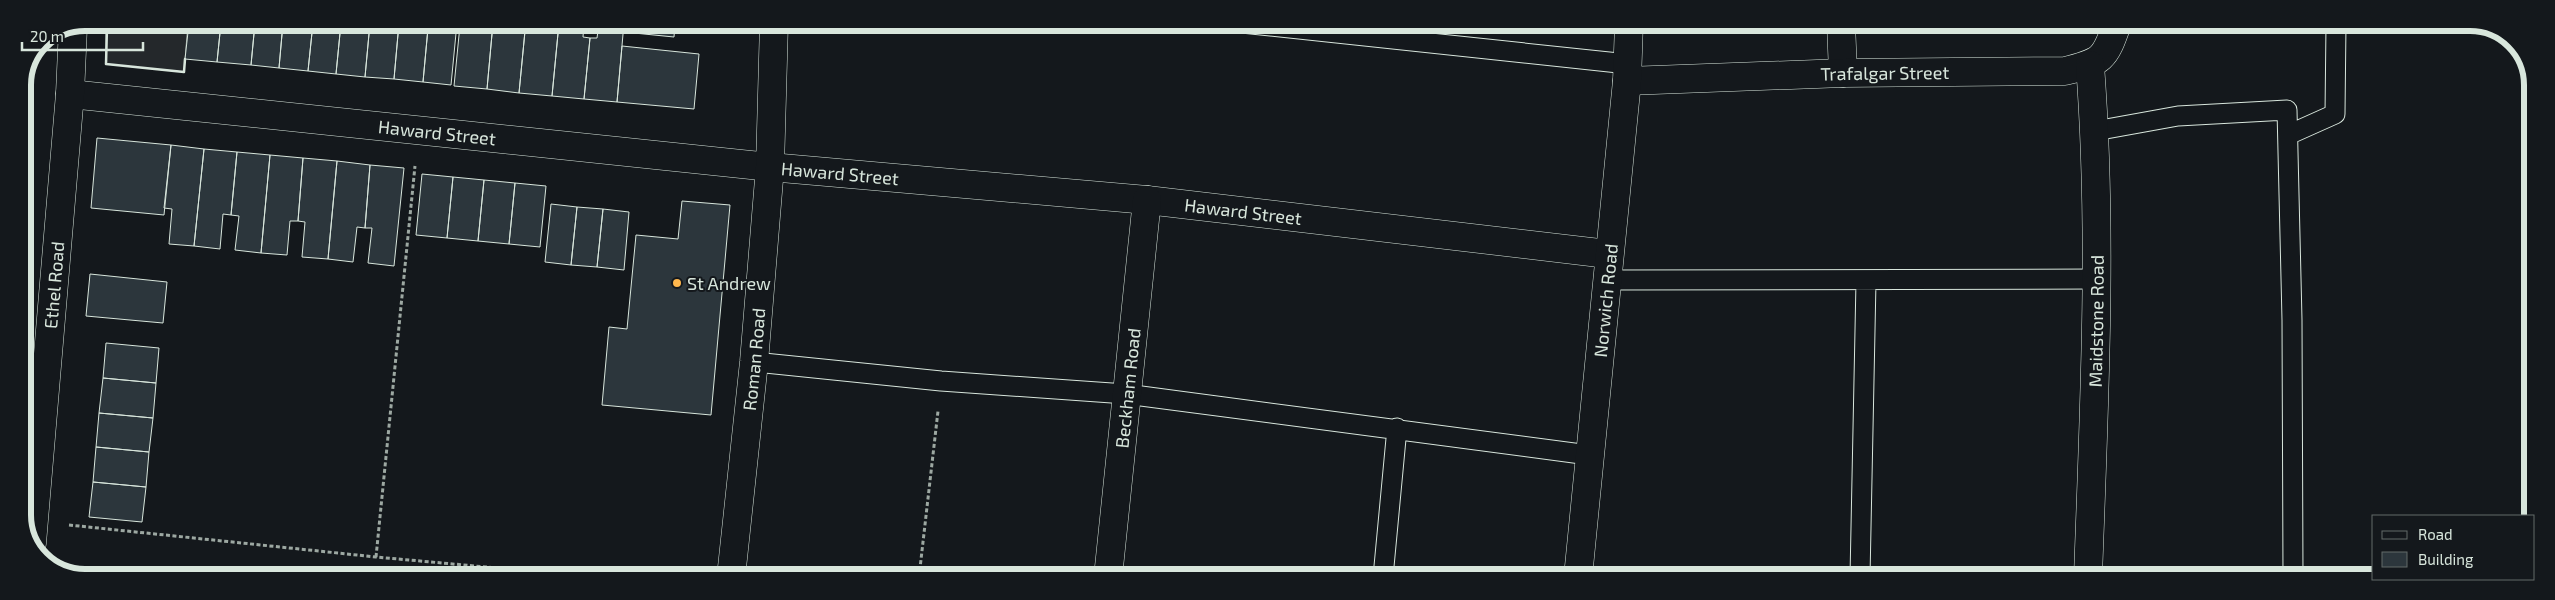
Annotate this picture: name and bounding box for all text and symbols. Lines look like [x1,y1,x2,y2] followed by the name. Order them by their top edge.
[22,20,144,52] scale bar
[30,27,64,45] text: 20 m
[1820,61,1949,85] street label: Trafalgar Street
[377,115,497,149] street label: Haward Street
[780,157,900,189] street label: Haward Street
[1183,193,1303,229] street label: Haward Street
[39,240,68,329] street label: Ethel Road
[1589,242,1622,358] street label: Norwich Road
[2084,255,2108,388] street label: Maidstone Road
[687,272,771,294] place label: St Andrew
[671,277,683,289] marker: St Andrew
[738,307,769,412] street label: Roman Road
[1110,327,1145,449] street label: Beckham Road
[2372,515,2535,580] legend
[2418,525,2453,543] text: Road
[2418,550,2474,568] text: Building

